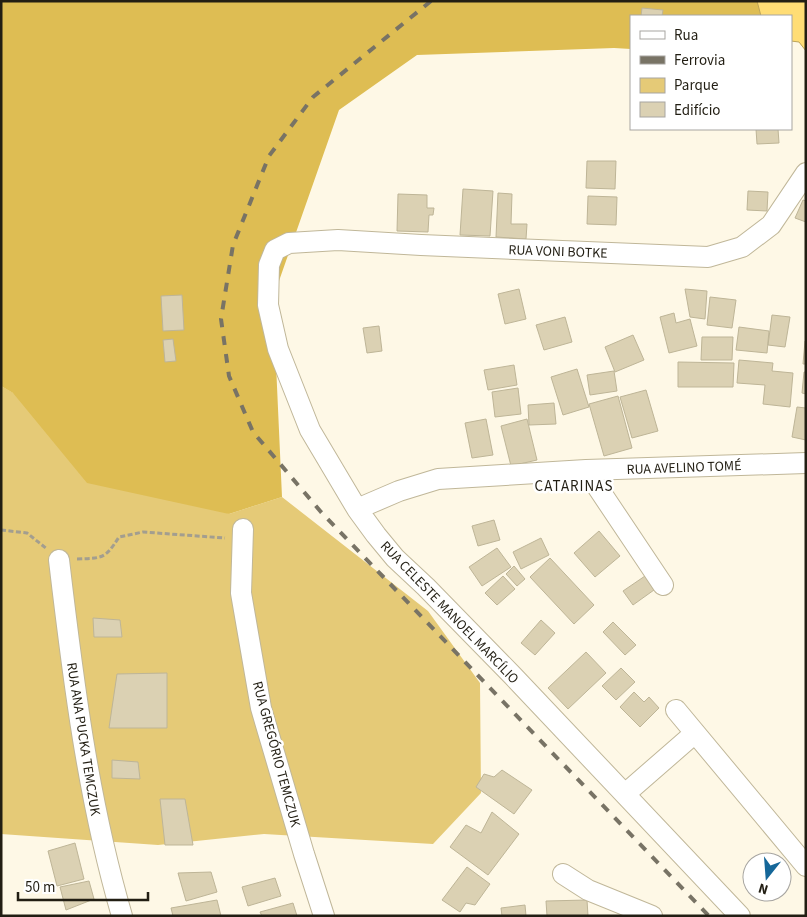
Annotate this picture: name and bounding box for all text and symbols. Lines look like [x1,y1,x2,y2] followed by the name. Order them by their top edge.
[630,15,792,130] legend
[674,25,698,46] text: Rua
[674,50,725,71] text: Ferrovia
[674,75,718,96] text: Parque
[674,100,721,121] text: Edifício
[508,240,608,264] street label: RUA VONI BOTKE
[626,456,742,480] street label: RUA AVELINO TOMÉ
[535,476,613,497] district label: CATARINAS
[375,537,523,689] street label: RUA CELESTE MANOEL MARCÍLIO
[61,661,105,818] street label: RUA ANA PUCKA TEMCZUK
[247,679,305,830] street label: RUA GREGÓRIO TEMCZUK
[742,852,792,902] north arrow
[18,870,148,902] scale bar
[25,877,55,898] text: 50 m
[756,878,771,899] text: N

